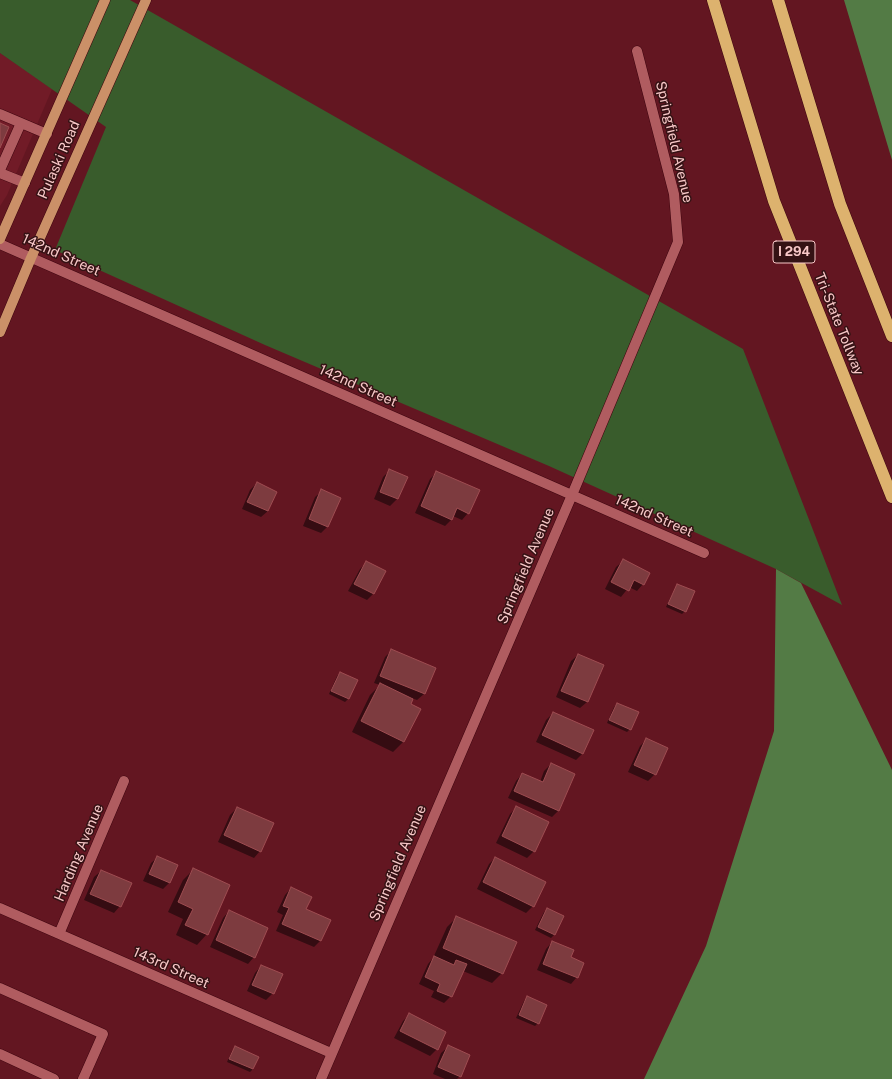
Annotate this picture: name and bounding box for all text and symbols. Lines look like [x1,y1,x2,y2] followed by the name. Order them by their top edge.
[652,80,696,204] street label: Springfield Avenue
[34,118,84,202] street label: Pulaski Road
[19,230,103,280] street label: 142nd Street
[773,241,815,263] road number: I 294
[811,270,867,378] street label: Tri-State Tollway
[316,361,400,411] street label: 142nd Street
[612,491,696,541] street label: 142nd Street
[494,506,558,626] street label: Springfield Avenue
[51,802,107,904] street label: Harding Avenue
[366,803,430,923] street label: Springfield Avenue
[130,944,212,992] street label: 143rd Street

